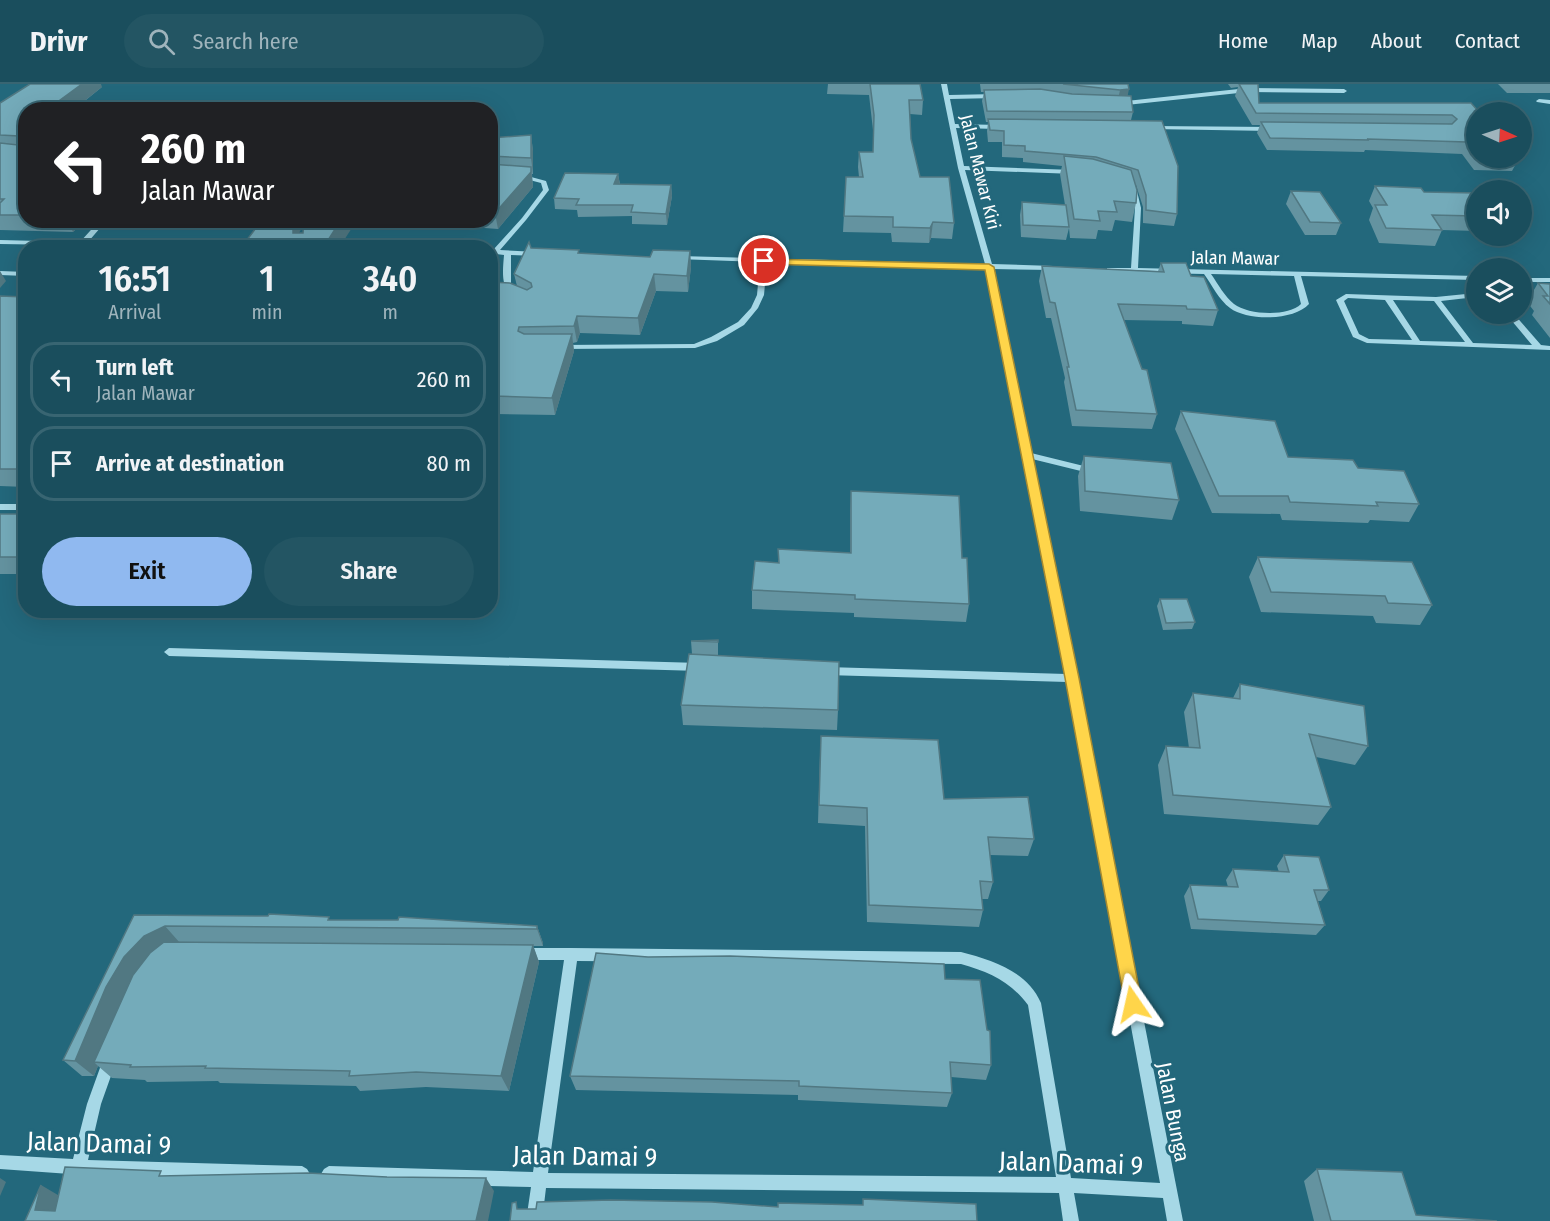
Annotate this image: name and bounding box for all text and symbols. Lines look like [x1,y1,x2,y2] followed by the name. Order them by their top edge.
[124,14,544,68] search box
[30,25,88,58] text: Drivr
[145,25,178,58] icon: search
[193,28,299,55] text: Search here
[1218,28,1268,54] text: Home
[1301,28,1338,54] text: Map
[1371,28,1422,54] text: About
[1455,28,1520,54] text: Contact
[1466,102,1532,168] north arrow
[1466,102,1532,324] map controls
[955,112,1005,232] street label: Jalan Mawar Kiri
[141,124,246,174] text: 260 m
[42,126,120,204] icon: left
[141,175,274,207] text: Jalan Mawar
[1466,180,1532,246] button: sound
[738,235,789,286] pin
[747,244,780,277] icon: arrive
[1190,246,1280,270] street label: Jalan Mawar
[99,257,171,301] text: 16:51
[260,257,275,301] text: 1
[363,257,417,301] text: 340
[1466,258,1532,324] button: layers
[108,300,161,324] text: Arrival
[252,300,283,324] text: min
[383,300,398,324] text: m
[96,354,174,381] text: Turn left
[45,363,78,396] icon: left
[417,366,471,393] text: 260 m
[96,381,195,405] text: Jalan Mawar
[45,447,78,480] icon: arrive
[96,450,284,477] text: Arrive at destination
[426,450,471,477] text: 80 m
[42,537,252,606] button: Exit
[264,537,474,606] button: Share
[1101,972,1165,1036] position arrow
[1151,1060,1195,1164] street label: Jalan Bunga
[26,1125,172,1162] street label: Jalan Damai 9
[512,1140,657,1173] street label: Jalan Damai 9
[998,1145,1144,1182] street label: Jalan Damai 9

